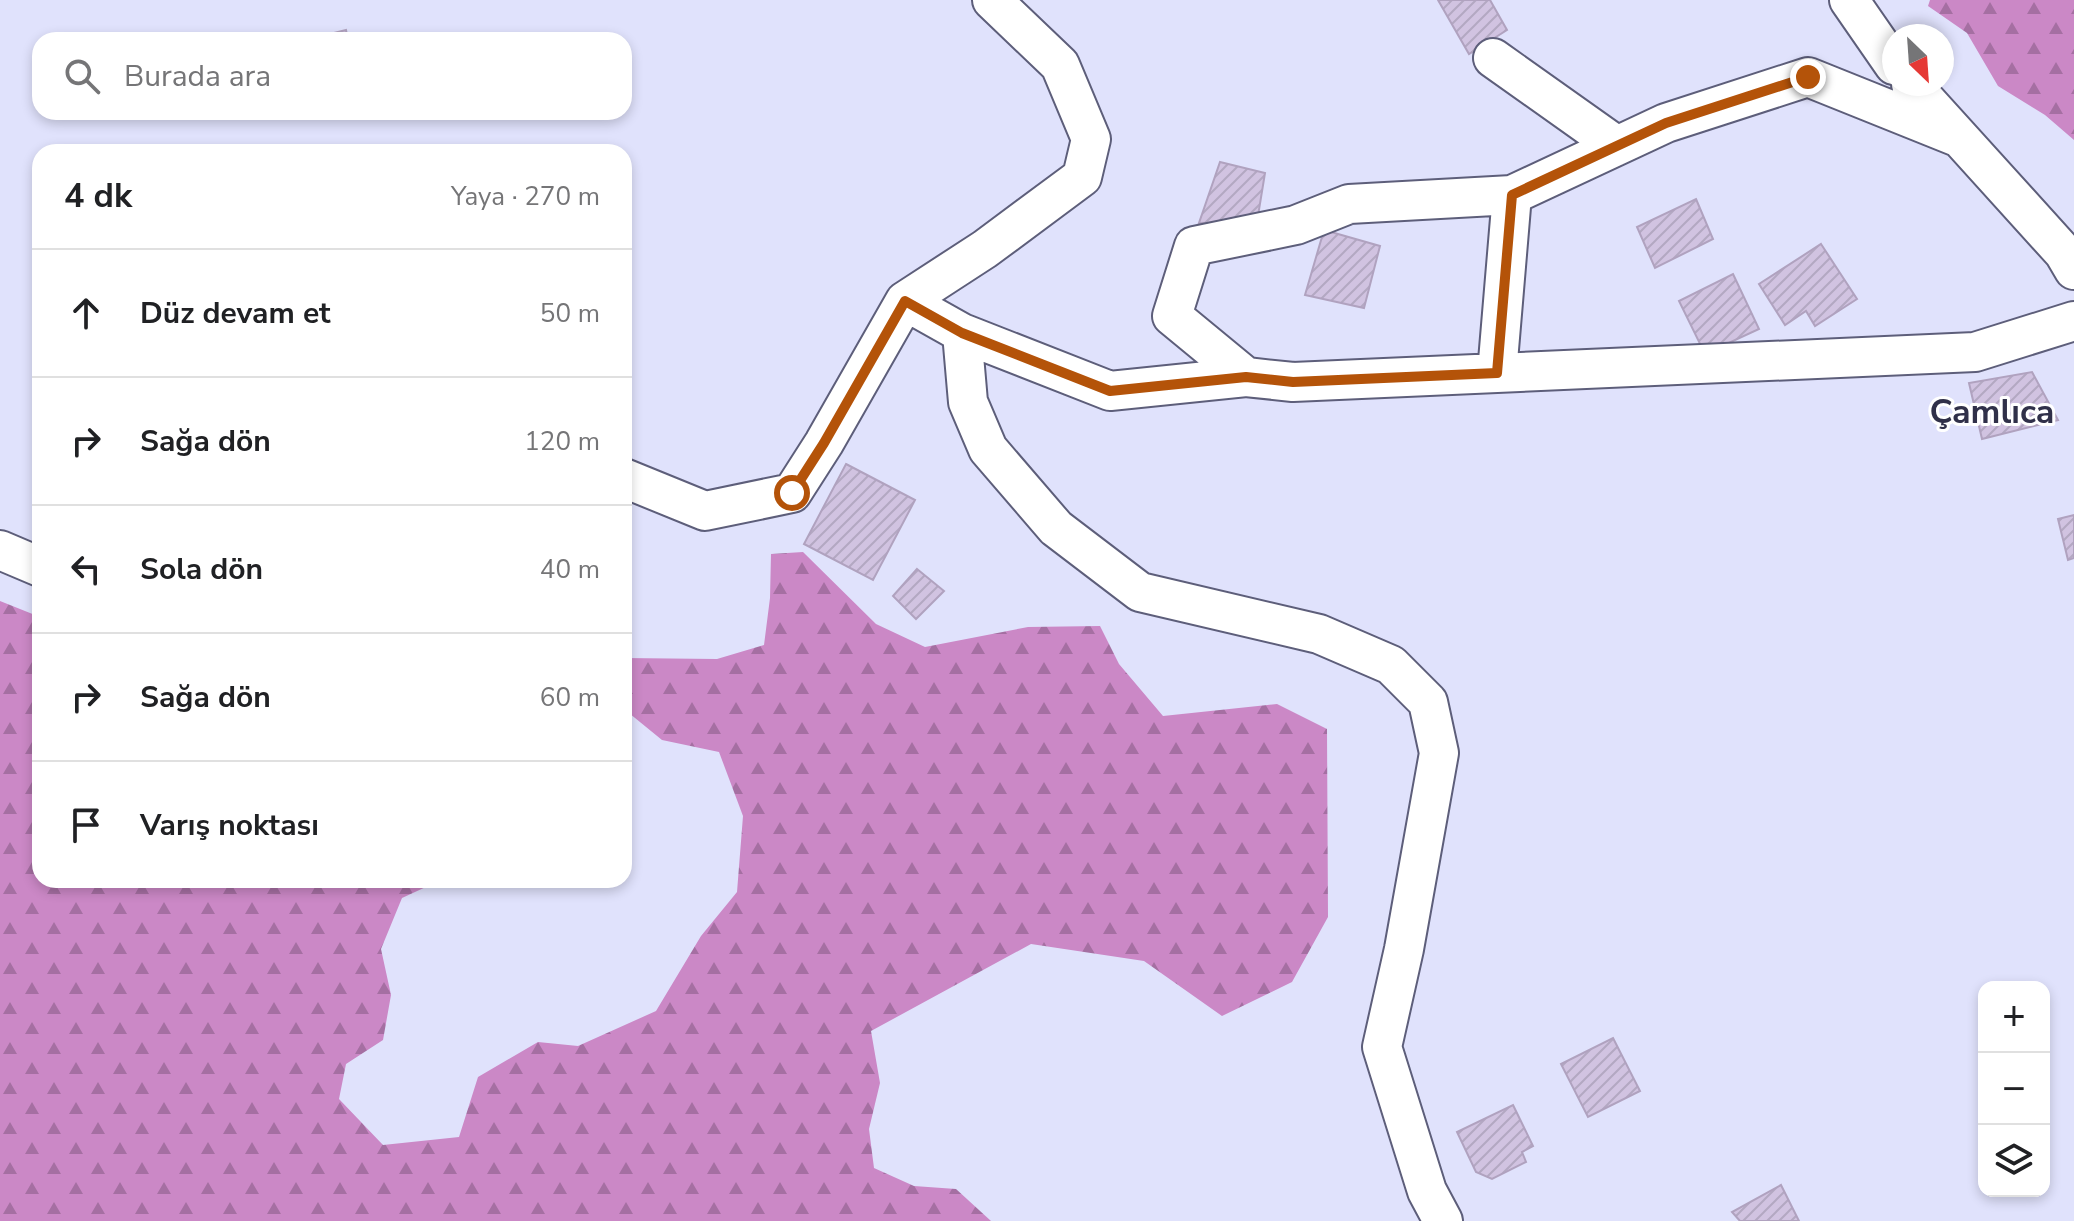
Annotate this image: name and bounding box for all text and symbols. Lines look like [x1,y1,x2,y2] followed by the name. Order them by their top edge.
[1882,24,1954,96] north arrow
[32,32,632,120] search box
[60,54,104,98] icon: search
[124,56,271,97] text: Burada ara
[1790,59,1826,95] route end
[64,173,132,219] text: 4 dk
[451,179,600,214] text: Yaya · 270 m
[64,291,108,335] icon: ahead
[140,293,331,334] text: Düz devam et
[540,296,600,331] text: 50 m
[1930,389,2054,435] district label: Çamlıca
[64,419,108,463] icon: right
[140,421,271,462] text: Sağa dön
[524,424,600,459] text: 120 m
[774,475,810,511] route start
[64,547,108,591] icon: left
[140,549,263,590] text: Sola dön
[540,552,600,587] text: 40 m
[64,675,108,719] icon: right
[140,677,271,718] text: Sağa dön
[540,680,600,715] text: 60 m
[64,803,108,847] icon: arrive
[140,805,319,846] text: Varış noktası
[1978,981,2050,1197] map controls
[1978,981,2050,1053] button: +
[1978,1053,2050,1125] button: −
[1978,1125,2050,1197] button: layers

